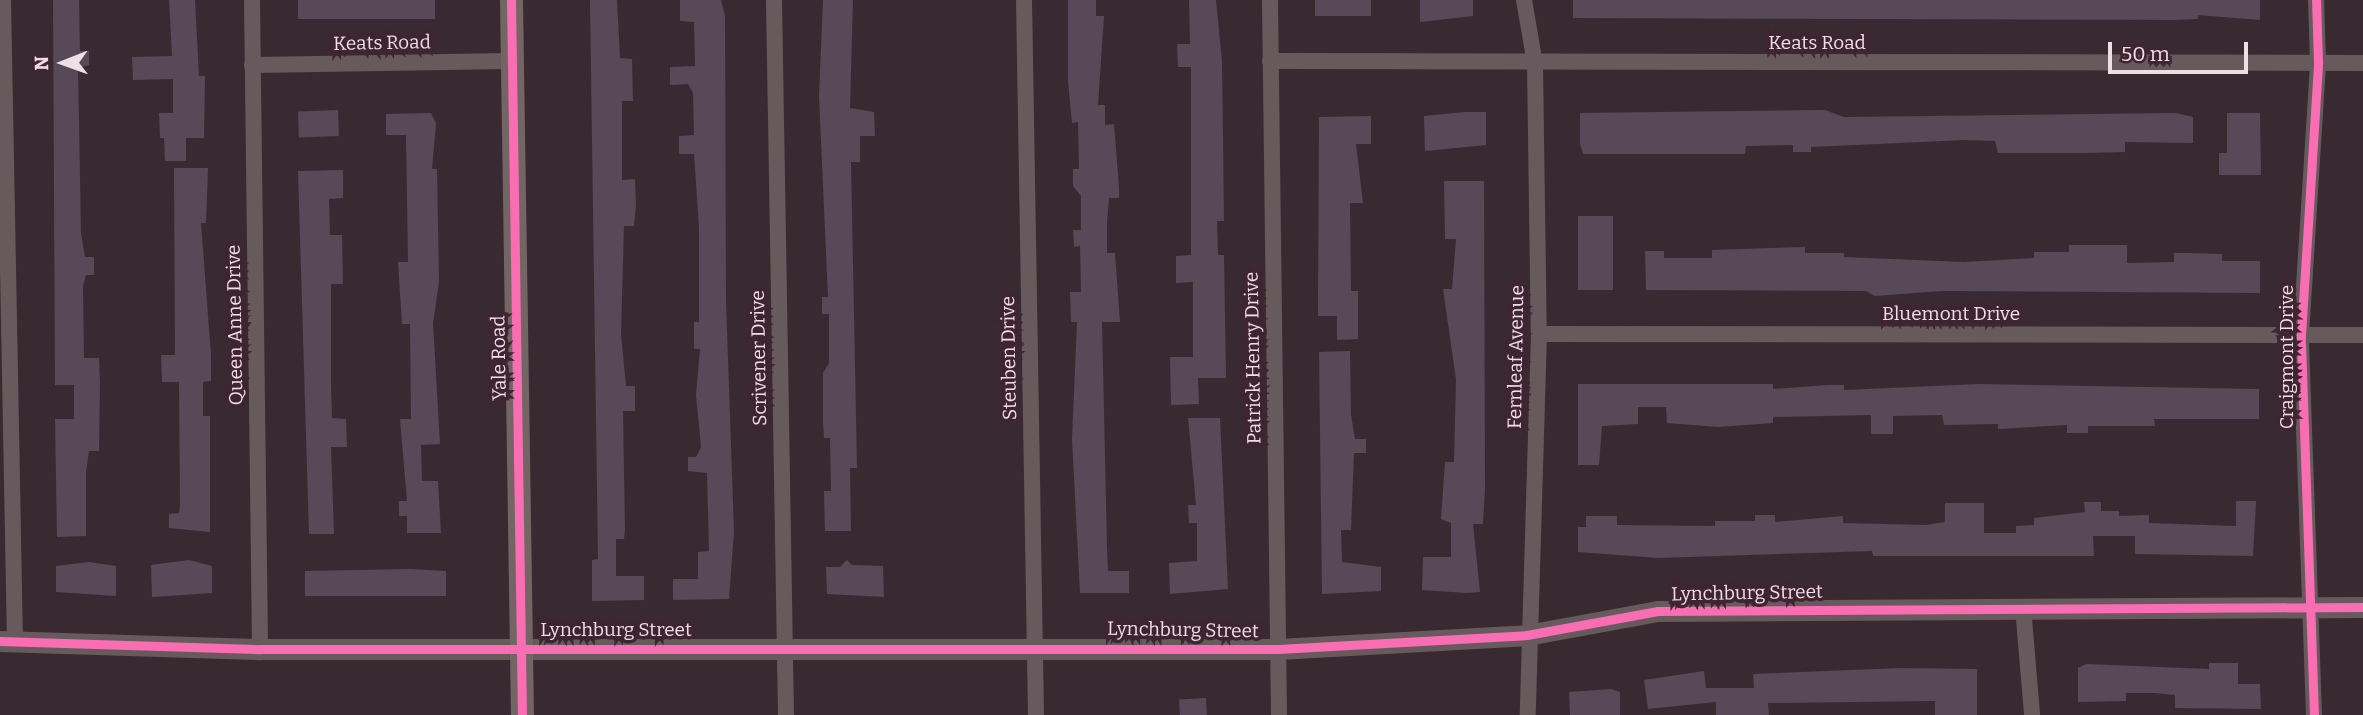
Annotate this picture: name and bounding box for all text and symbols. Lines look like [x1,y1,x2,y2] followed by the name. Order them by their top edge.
[28,28,98,98] north arrow
[2111,28,2251,72] scale bar
[333,31,431,55] street label: Keats Road
[1768,32,1866,54] street label: Keats Road
[2121,41,2170,67] text: 50 m
[30,56,53,71] text: N
[222,244,248,406] street label: Queen Anne Drive
[1240,272,1266,444] street label: Patrick Henry Drive
[1503,285,1529,429] street label: Fernleaf Avenue
[2276,285,2298,429] street label: Craigmont Drive
[746,290,772,426] street label: Scrivener Drive
[997,296,1021,420] street label: Steuben Drive
[1882,303,2020,325] street label: Bluemont Drive
[487,315,511,401] street label: Yale Road
[1671,580,1823,606] street label: Lynchburg Street
[1107,617,1259,643] street label: Lynchburg Street
[540,619,692,641] street label: Lynchburg Street

